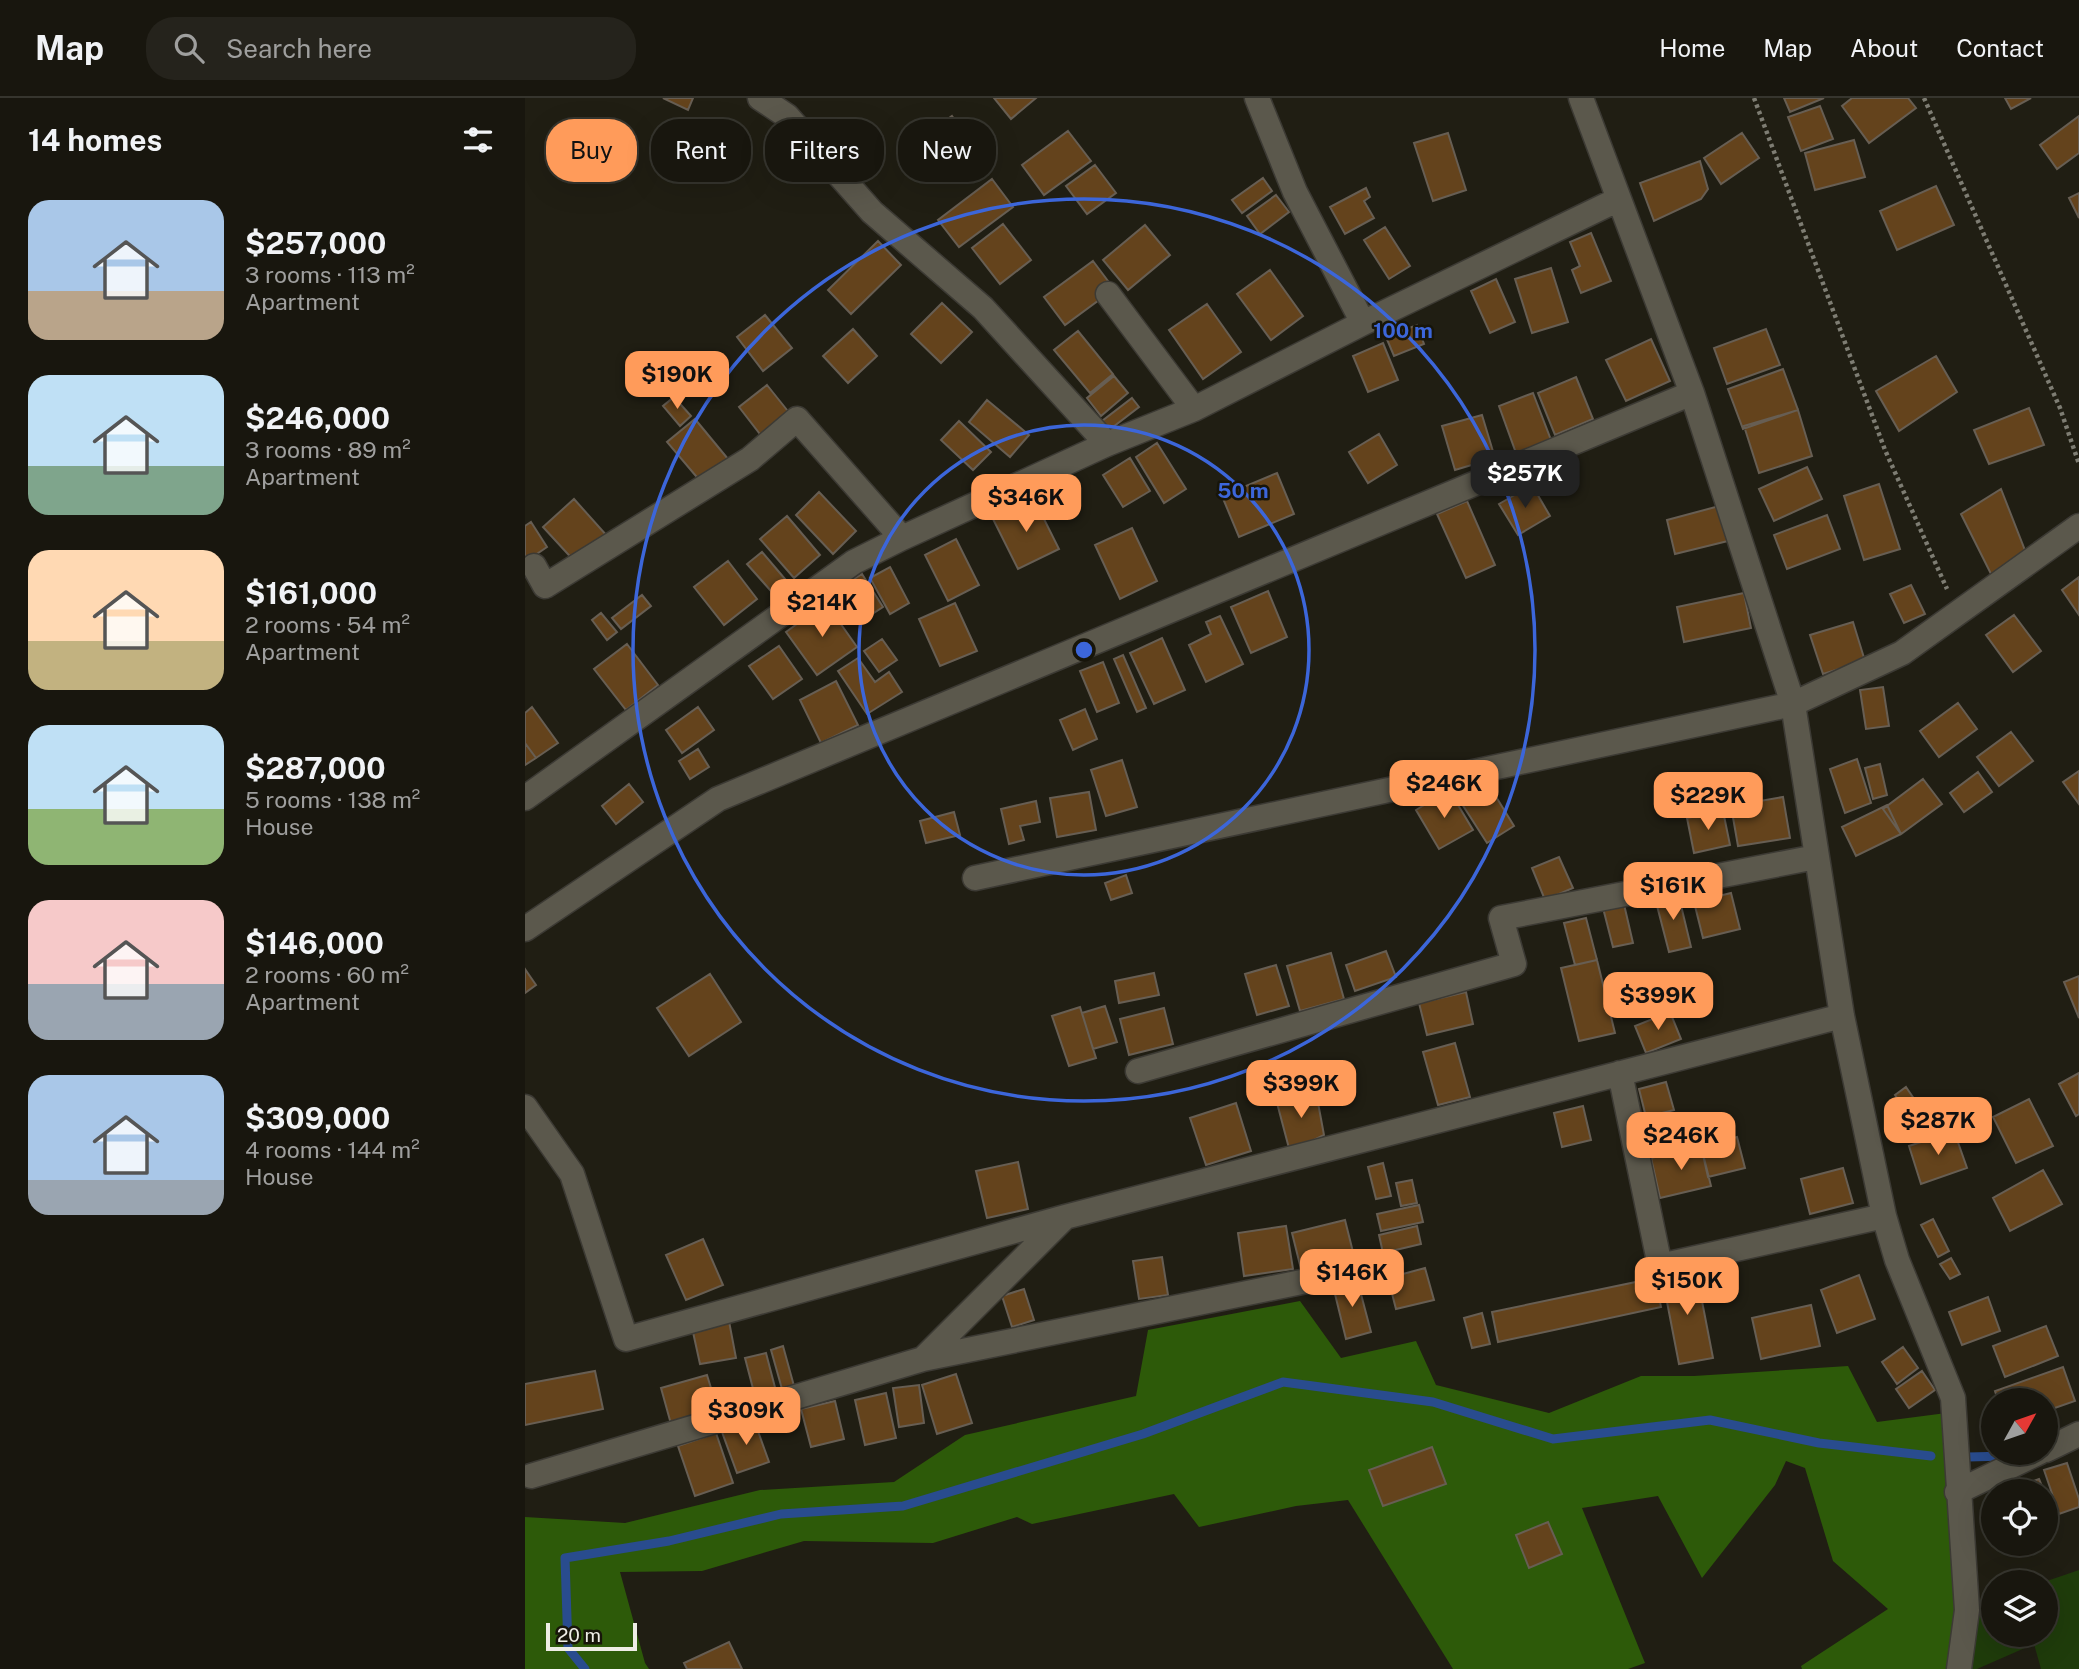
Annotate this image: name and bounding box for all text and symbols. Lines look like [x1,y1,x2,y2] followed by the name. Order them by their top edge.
[146,17,636,80] search box
[35,29,104,67] text: Map
[170,29,208,67] icon: search
[226,33,372,64] text: Search here
[1659,34,1725,62] text: Home
[1763,34,1812,62] text: Map
[1850,34,1918,62] text: About
[1956,34,2044,62] text: Contact
[546,119,637,182] chip: Buy
[651,119,751,182] chip: Rent
[765,119,884,182] chip: Filters
[898,119,996,182] chip: New
[459,121,497,159] icon: filters
[28,122,162,158] text: 14 homes
[245,225,386,261] text: $257,000
[84,228,168,312] icon: home
[245,261,415,288] text: 3 rooms · 113 m²
[245,288,360,315] text: Apartment
[1373,318,1433,343] text: 100 m
[628,352,726,411] pin: $190K
[641,360,713,387] text: $190K
[245,400,390,436] text: $246,000
[84,403,168,487] icon: home
[245,436,411,463] text: 3 rooms · 89 m²
[1476,450,1574,510] pin: $257K
[1487,459,1563,486] text: $257K
[245,463,360,490] text: Apartment
[977,474,1075,534] pin: $346K
[1217,478,1269,503] text: 50 m
[987,483,1065,510] text: $346K
[245,575,377,611] text: $161,000
[84,578,168,662] icon: home
[773,580,871,639] pin: $214K
[786,588,858,615] text: $214K
[245,611,410,638] text: 2 rooms · 54 m²
[245,638,360,665] text: Apartment
[1072,638,1096,662] centre of rings
[245,750,386,786] text: $287,000
[84,753,168,837] icon: home
[1395,760,1493,820] pin: $246K
[1405,769,1483,796] text: $246K
[1659,772,1757,832] pin: $229K
[1670,781,1746,808] text: $229K
[245,786,420,813] text: 5 rooms · 138 m²
[245,813,313,840] text: House
[1624,862,1722,922] pin: $161K
[1639,871,1707,898] text: $161K
[245,925,384,961] text: $146,000
[84,928,168,1012] icon: home
[245,961,409,988] text: 2 rooms · 60 m²
[1609,972,1707,1032] pin: $399K
[1619,981,1697,1008] text: $399K
[245,988,360,1015] text: Apartment
[1252,1060,1350,1120] pin: $399K
[1262,1069,1340,1096] text: $399K
[1889,1098,1987,1157] pin: $287K
[245,1100,390,1136] text: $309,000
[84,1103,168,1187] icon: home
[1900,1106,1976,1133] text: $287K
[1632,1112,1730,1172] pin: $246K
[1642,1121,1720,1148] text: $246K
[245,1136,420,1163] text: 4 rooms · 144 m²
[245,1163,313,1190] text: House
[1303,1250,1401,1309] pin: $146K
[1316,1258,1388,1285] text: $146K
[1638,1258,1736,1317] pin: $150K
[1651,1266,1723,1293] text: $150K
[697,1388,795,1447] pin: $309K
[1981,1388,2058,1465] north arrow
[1981,1388,2058,1647] map controls
[707,1396,785,1423] text: $309K
[1981,1479,2058,1556] button: locate
[1981,1570,2058,1647] button: layers
[546,1620,637,1652] scale bar
[557,1624,601,1646] text: 20 m

